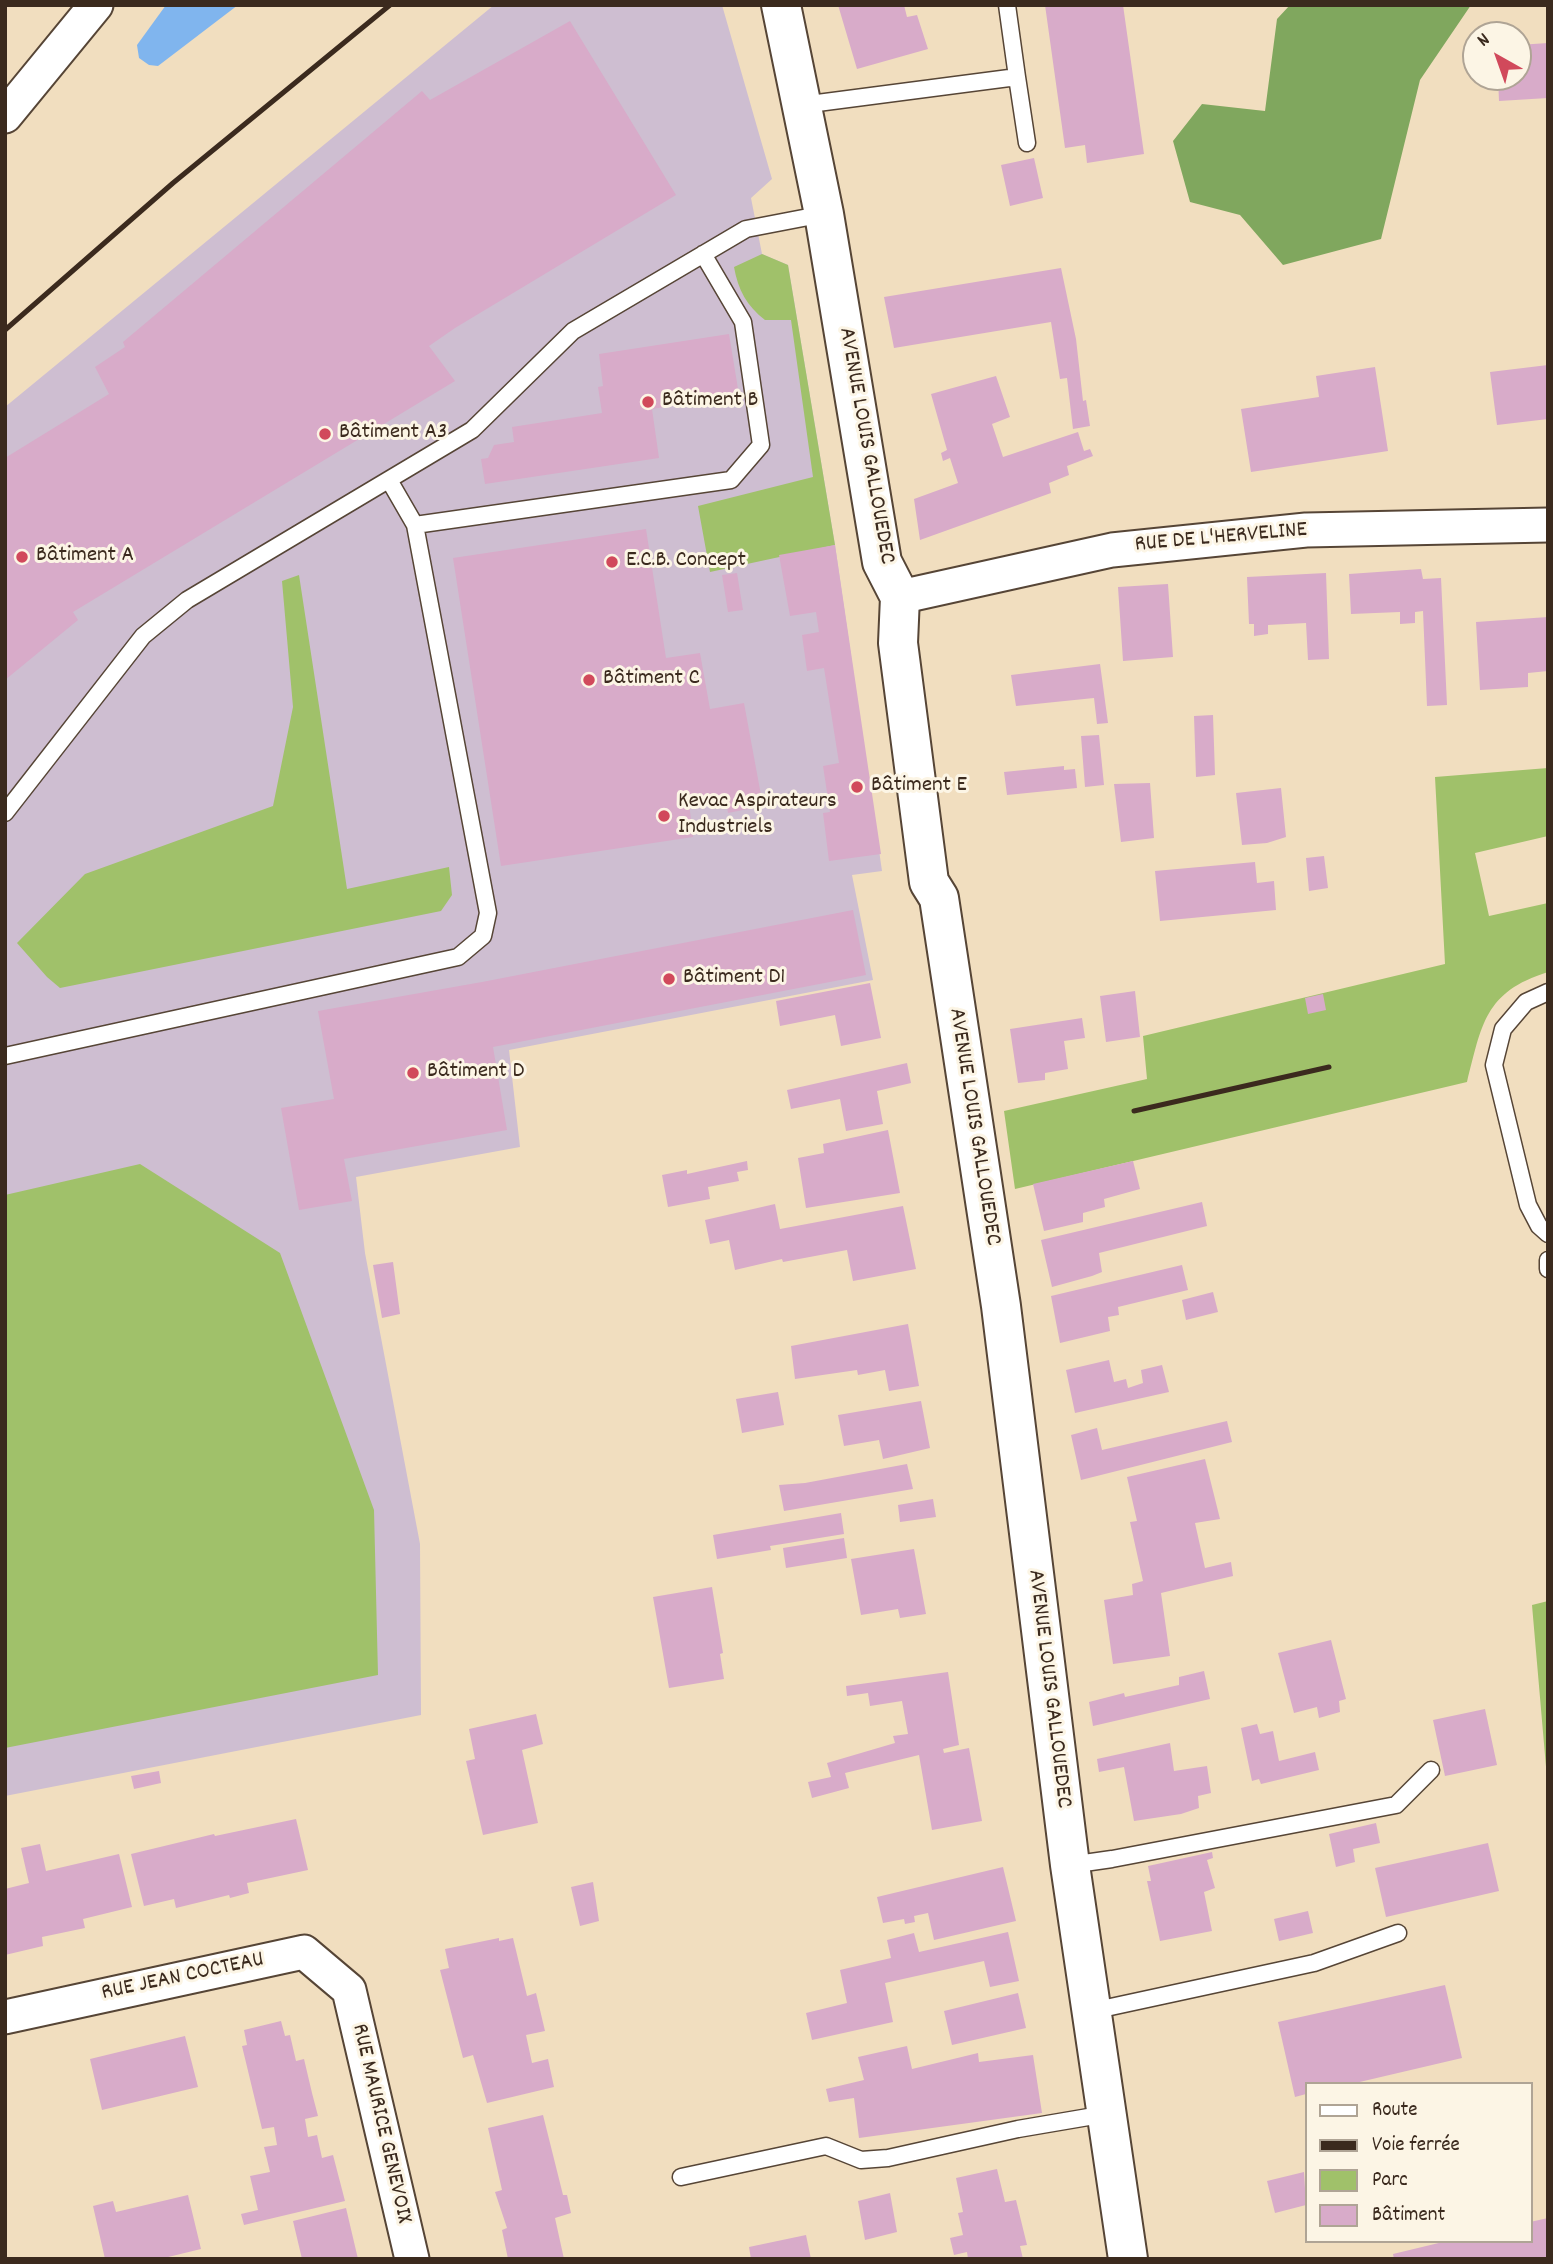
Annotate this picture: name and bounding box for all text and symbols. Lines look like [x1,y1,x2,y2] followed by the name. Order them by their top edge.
[1462,21,1532,91] north arrow
[1472,28,1497,54] text: N
[831,326,899,566] street label: AVENUE LOUIS GALLOUEDEC
[662,388,758,416] place label: Bâtiment B
[640,394,656,410] marker: Bâtiment B
[339,420,447,448] place label: Bâtiment A3
[317,426,333,442] marker: Bâtiment A3
[1134,518,1308,560] street label: RUE DE L'HERVELINE
[36,543,134,571] place label: Bâtiment A
[626,548,746,576] place label: E.C.B. Concept
[14,549,30,565] marker: Bâtiment A
[604,554,620,570] marker: E.C.B. Concept
[603,666,700,694] place label: Bâtiment C
[581,672,597,688] marker: Bâtiment C
[871,773,967,801] place label: Bâtiment E
[849,779,865,795] marker: Bâtiment E
[678,789,837,843] place label: Kevac Aspirateurs Industriels
[656,808,672,824] marker: Kevac Aspirateurs Industriels
[683,965,785,993] place label: Bâtiment D1
[661,971,677,987] marker: Bâtiment D1
[941,1006,1005,1248] street label: AVENUE LOUIS GALLOUEDEC
[427,1059,524,1087] place label: Bâtiment D
[405,1065,421,1081] marker: Bâtiment D
[1020,1568,1076,1810] street label: AVENUE LOUIS GALLOUEDEC
[99,1947,267,2009] street label: RUE JEAN COCTEAU
[344,2022,416,2226] street label: RUE MAURICE GENEVOIX
[1304,2082,1532,2243] legend
[1372,2096,1418,2126] text: Route
[1372,2131,1460,2161] text: Voie ferrée
[1372,2166,1408,2196] text: Parc
[1372,2201,1445,2231] text: Bâtiment

